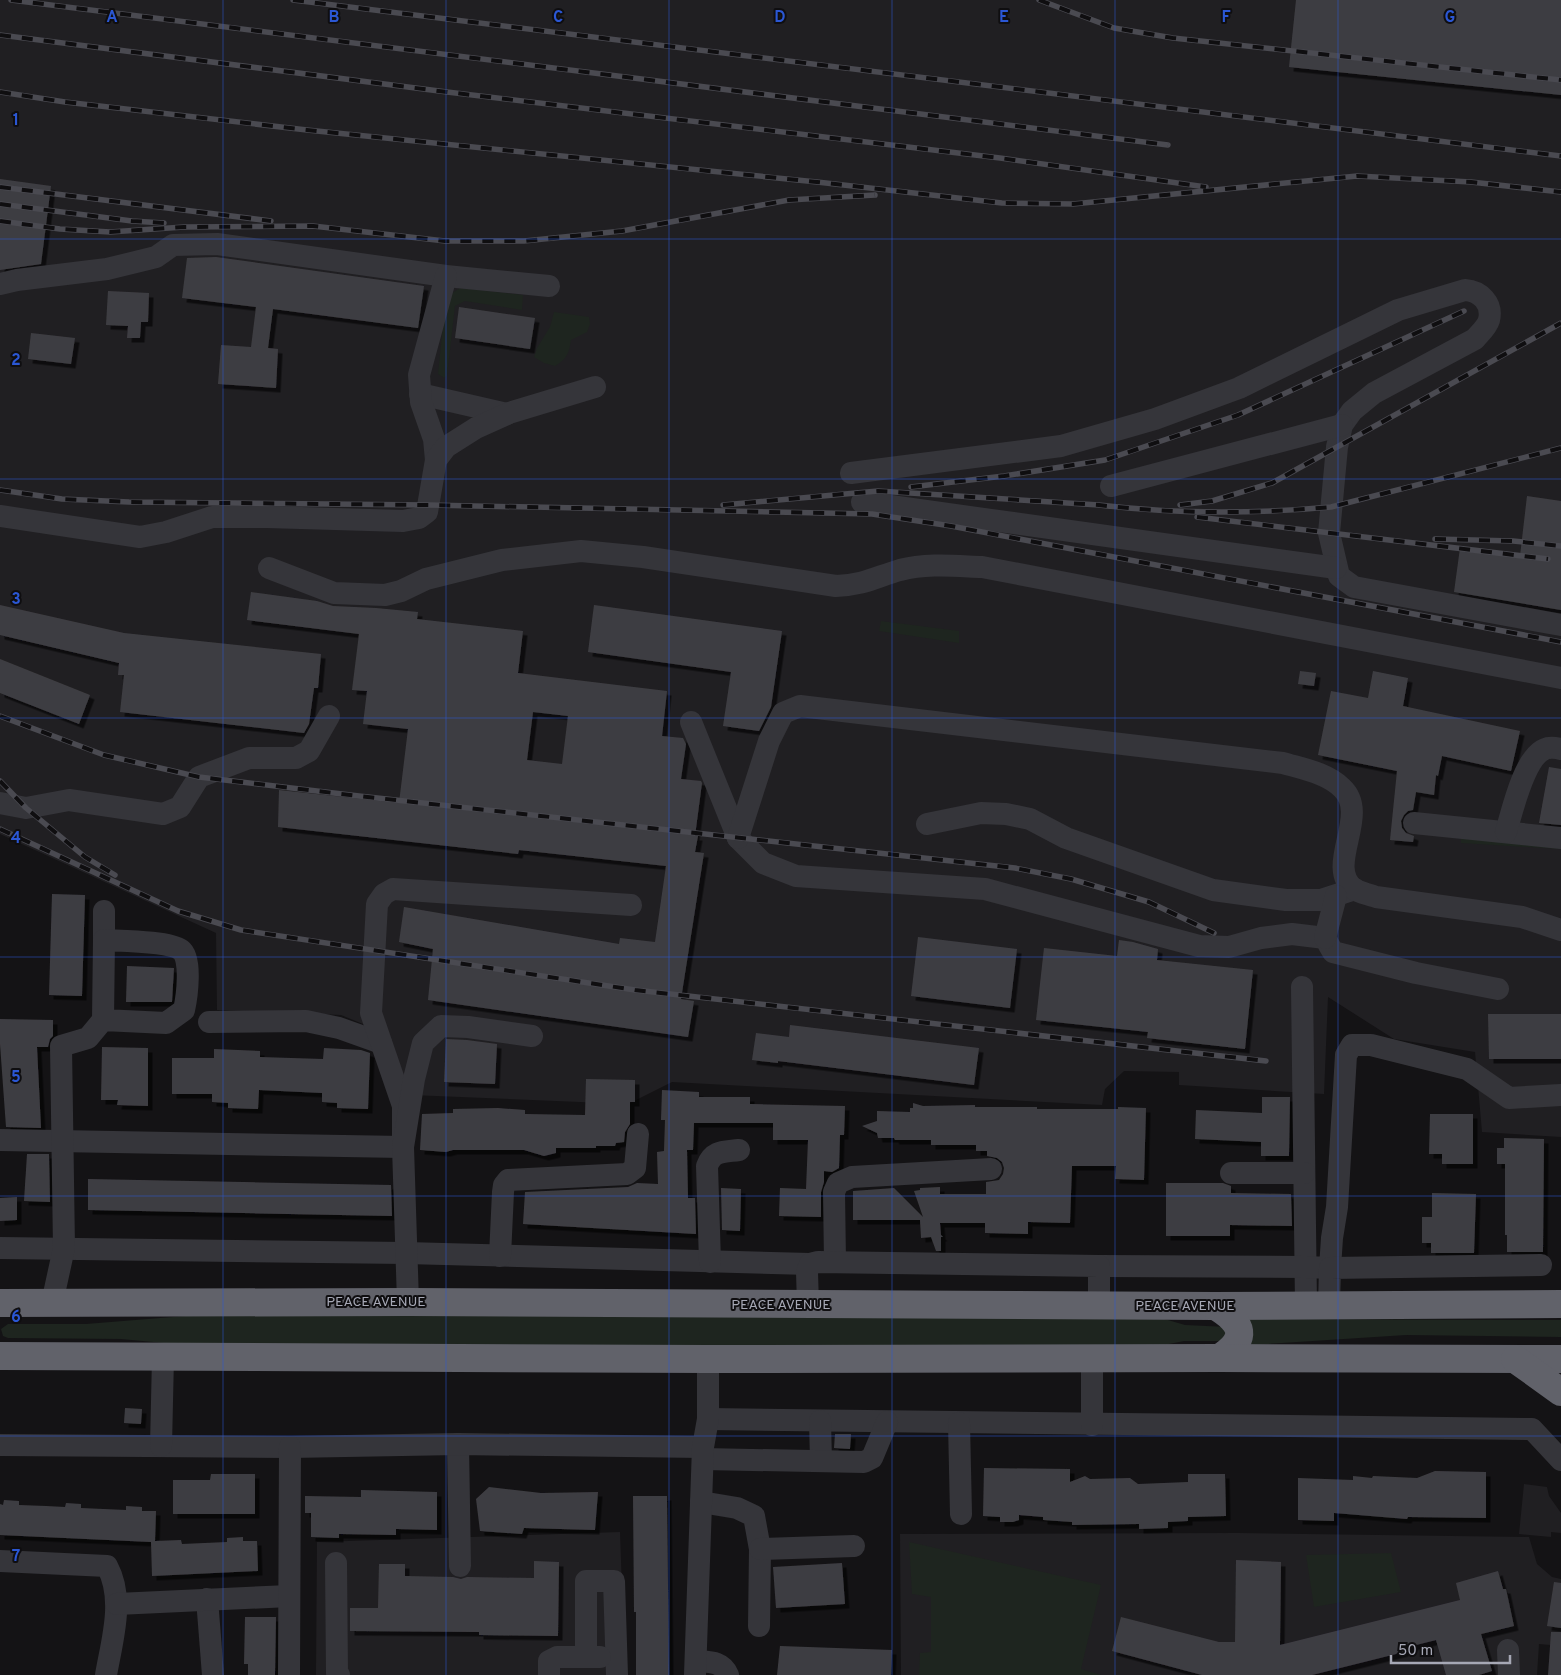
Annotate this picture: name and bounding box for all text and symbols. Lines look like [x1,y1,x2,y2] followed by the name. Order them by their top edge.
[106,8,118,28] text: A
[328,8,340,28] text: B
[553,8,563,28] text: C
[774,8,786,28] text: D
[999,8,1009,28] text: E
[1221,8,1231,28] text: F
[1445,8,1455,28] text: G
[13,111,19,131] text: 1
[11,351,21,371] text: 2
[11,590,21,610] text: 3
[11,829,21,849] text: 4
[11,1068,21,1088] text: 5
[326,1294,426,1311] street label: PEACE AVENUE
[731,1297,831,1314] street label: PEACE AVENUE
[1135,1298,1235,1315] street label: PEACE AVENUE
[11,1308,21,1328] text: 6
[12,1547,20,1567] text: 7
[1391,1632,1510,1664] scale bar
[1398,1642,1433,1661] text: 50 m

